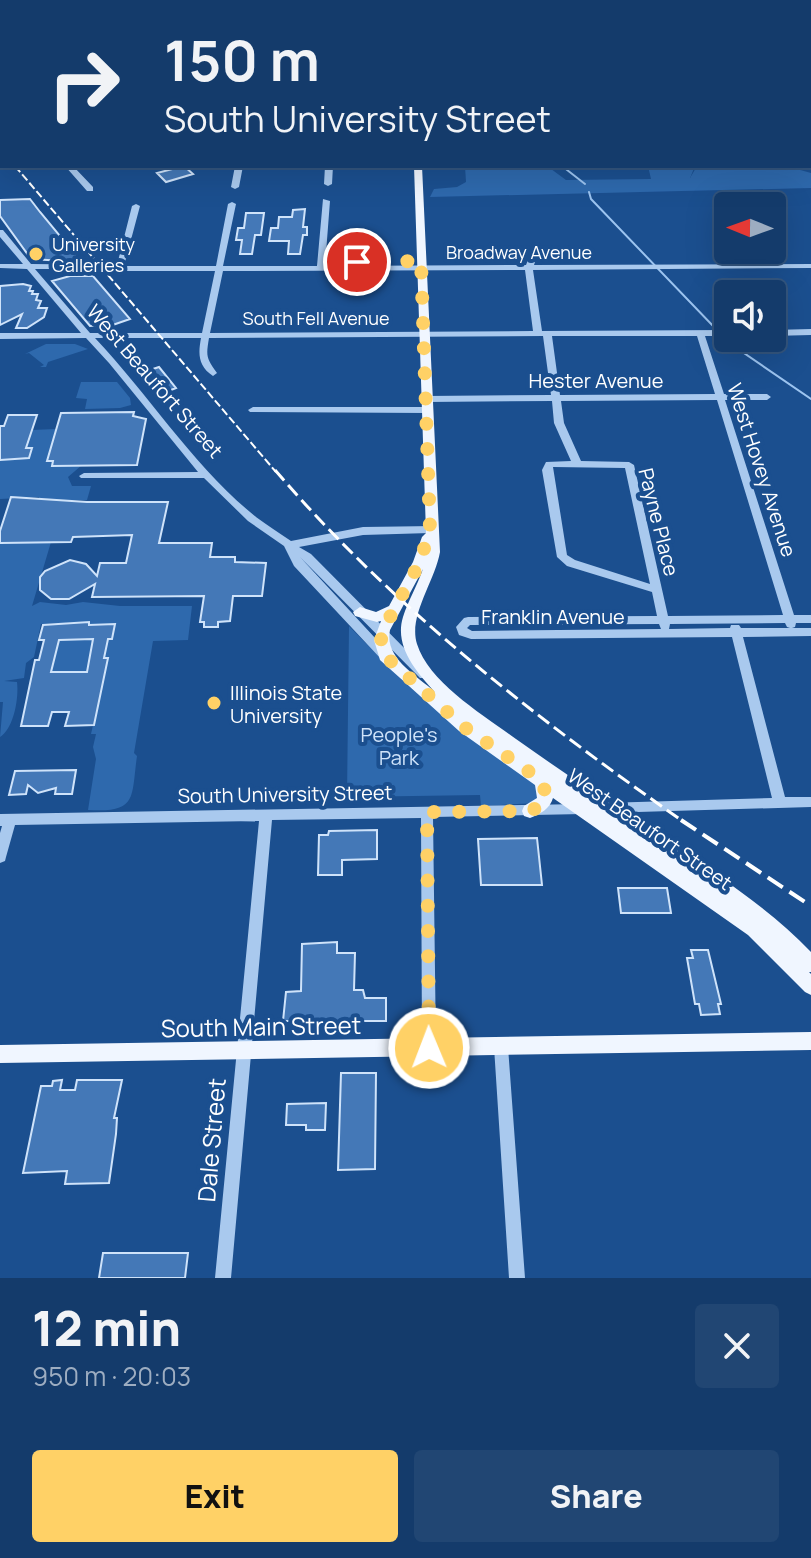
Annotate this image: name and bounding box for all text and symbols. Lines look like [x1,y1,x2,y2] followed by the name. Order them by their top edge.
[164,21,320,98] text: 150 m
[32,32,136,136] icon: right
[164,94,551,143] text: South University Street
[714,192,786,264] north arrow
[714,192,786,352] map controls
[323,228,391,296] pin
[52,232,136,277] place label: University Galleries
[335,240,379,284] icon: arrive
[446,240,592,264] street label: Broadway Avenue
[27,245,45,263] marker: University Galleries
[714,280,786,352] button: sound
[81,299,229,463] street label: West Beaufort Street
[243,306,389,330] street label: South Fell Avenue
[529,367,663,394] street label: Hester Avenue
[721,380,803,560] street label: West Hovey Avenue
[633,465,685,579] street label: Payne Place
[481,603,625,630] street label: Franklin Avenue
[230,679,342,729] place label: Illinois State University
[205,694,223,712] marker: Illinois State University
[361,721,437,771] park label: People's Park
[562,762,738,896] street label: West Beaufort Street
[177,779,393,809] street label: South University Street
[387,1006,471,1090] position arrow
[160,1008,362,1044] street label: South Main Street
[189,1077,233,1203] street label: Dale Street
[32,1295,181,1360] text: 12 min
[695,1304,779,1388] button: close
[32,1358,191,1394] text: 950 m · 20:03
[32,1450,398,1542] button: Exit
[414,1450,779,1542] button: Share

